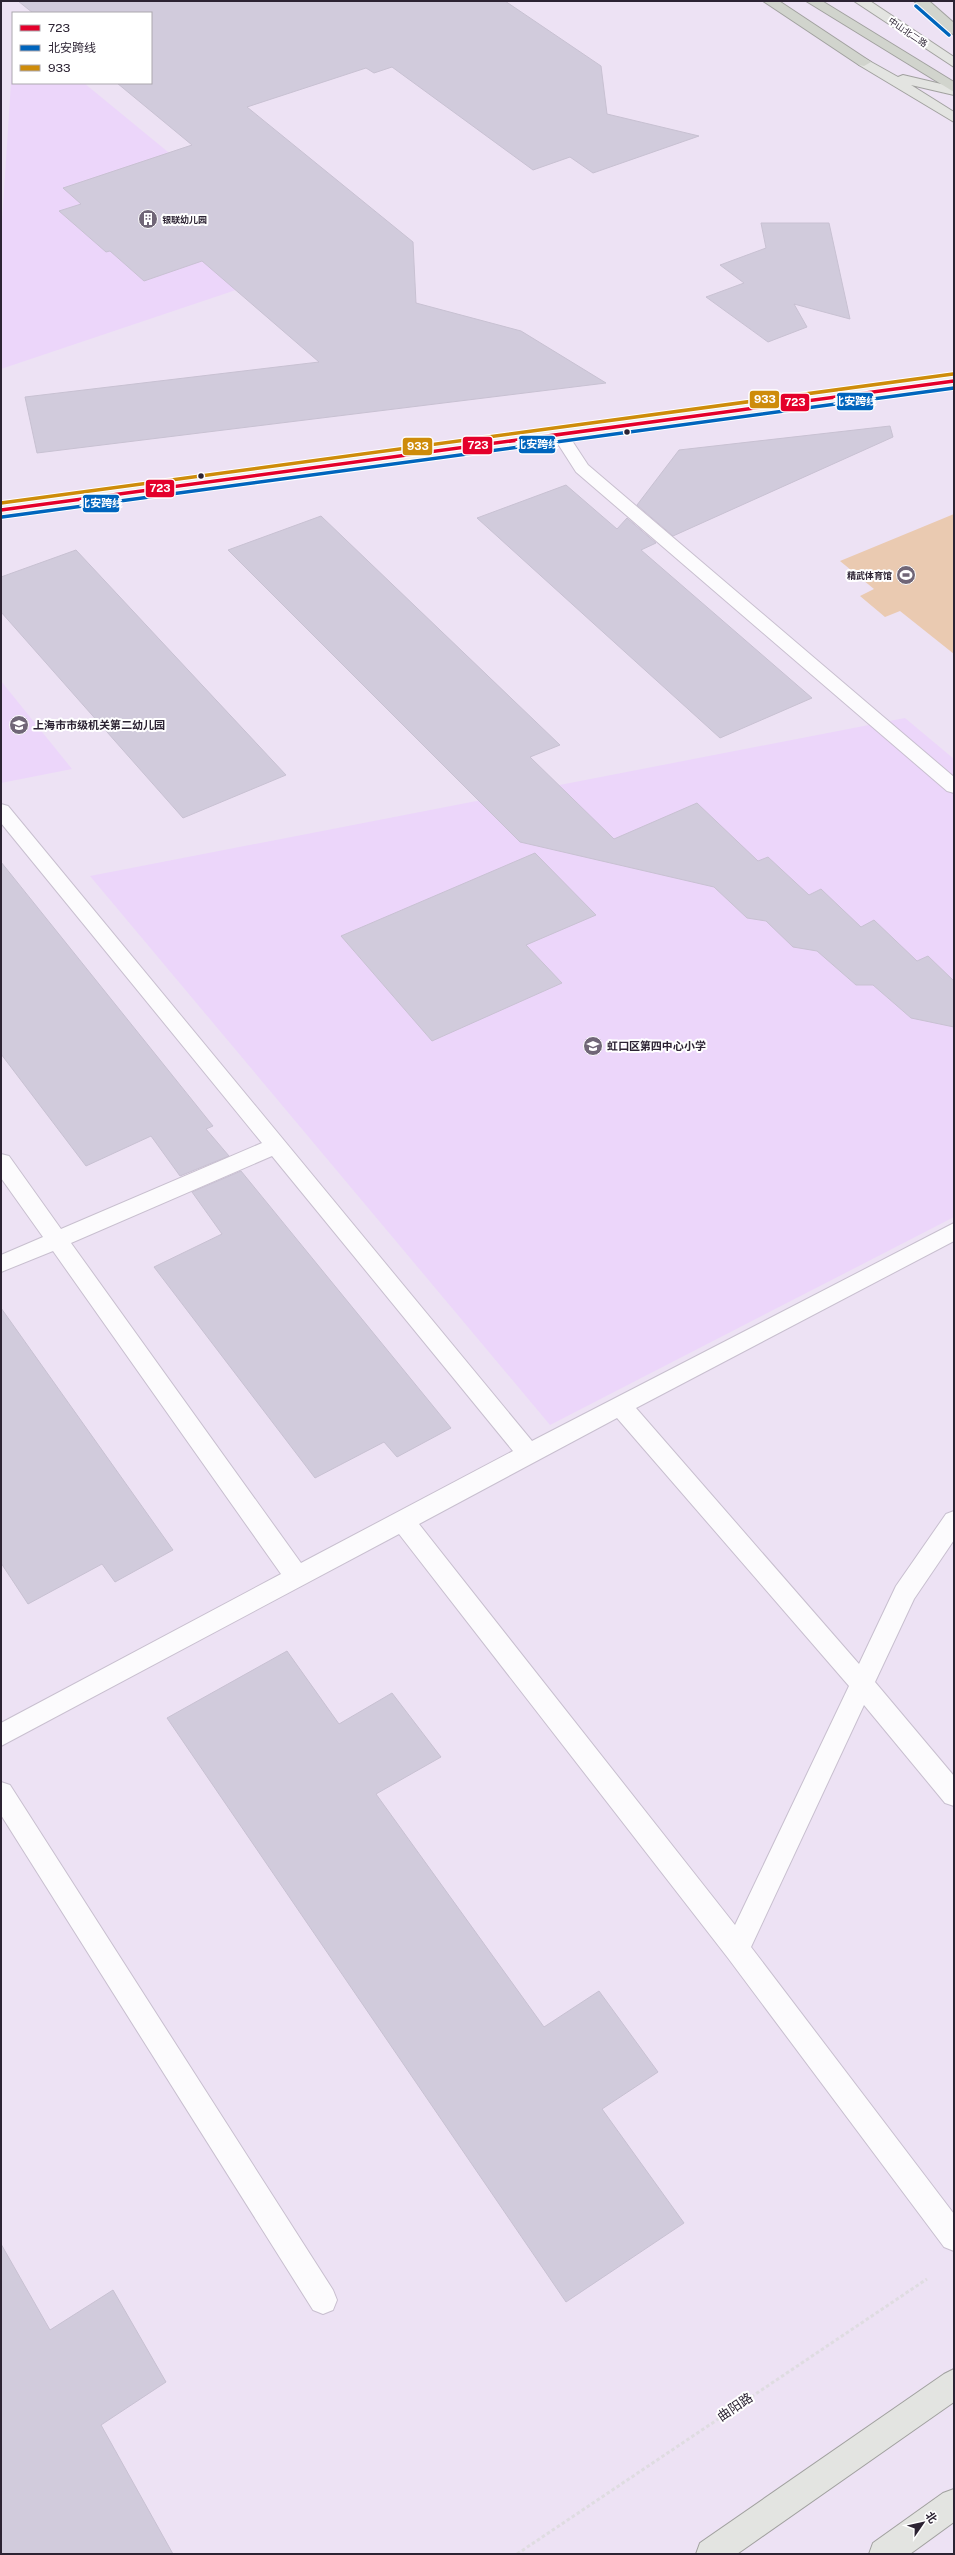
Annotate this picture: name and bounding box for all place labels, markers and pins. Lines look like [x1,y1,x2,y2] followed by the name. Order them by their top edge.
[137,208,159,230] building icon: 银联幼儿园
[162,214,207,225] place label: 银联幼儿园
[622,427,632,437] unlabelled marker
[196,471,206,481] unlabelled marker
[895,564,917,586] sports icon: 精武体育馆
[847,570,892,581] place label: 精武体育馆
[8,714,30,736] school or university icon: 上海市市级机关第二幼儿园
[33,719,165,731] place label: 上海市市级机关第二幼儿园
[582,1035,604,1057] school or university icon: 虹口区第四中心小学
[607,1040,706,1052] place label: 虹口区第四中心小学

